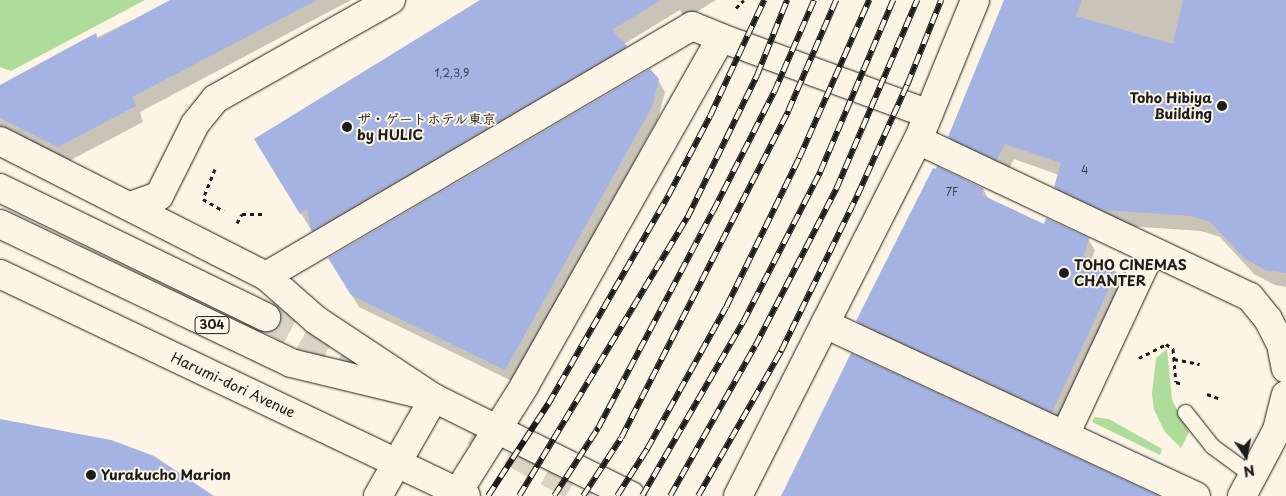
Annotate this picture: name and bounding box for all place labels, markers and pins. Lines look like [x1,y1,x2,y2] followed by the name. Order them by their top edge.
[1129,90,1212,122] place label: Toho Hibiya Building
[1216,100,1228,112] marker: Toho Hibiya Building
[357,111,497,144] place label: ザ・ゲートホテル東京 by HULIC
[341,121,353,133] marker: ザ・ゲートホテル東京 by HULIC
[1074,257,1188,290] place label: TOHO CINEMAS CHANTER
[1058,267,1070,279] marker: TOHO CINEMAS CHANTER
[101,467,231,483] place label: Yurakucho Marion
[85,469,97,481] marker: Yurakucho Marion

